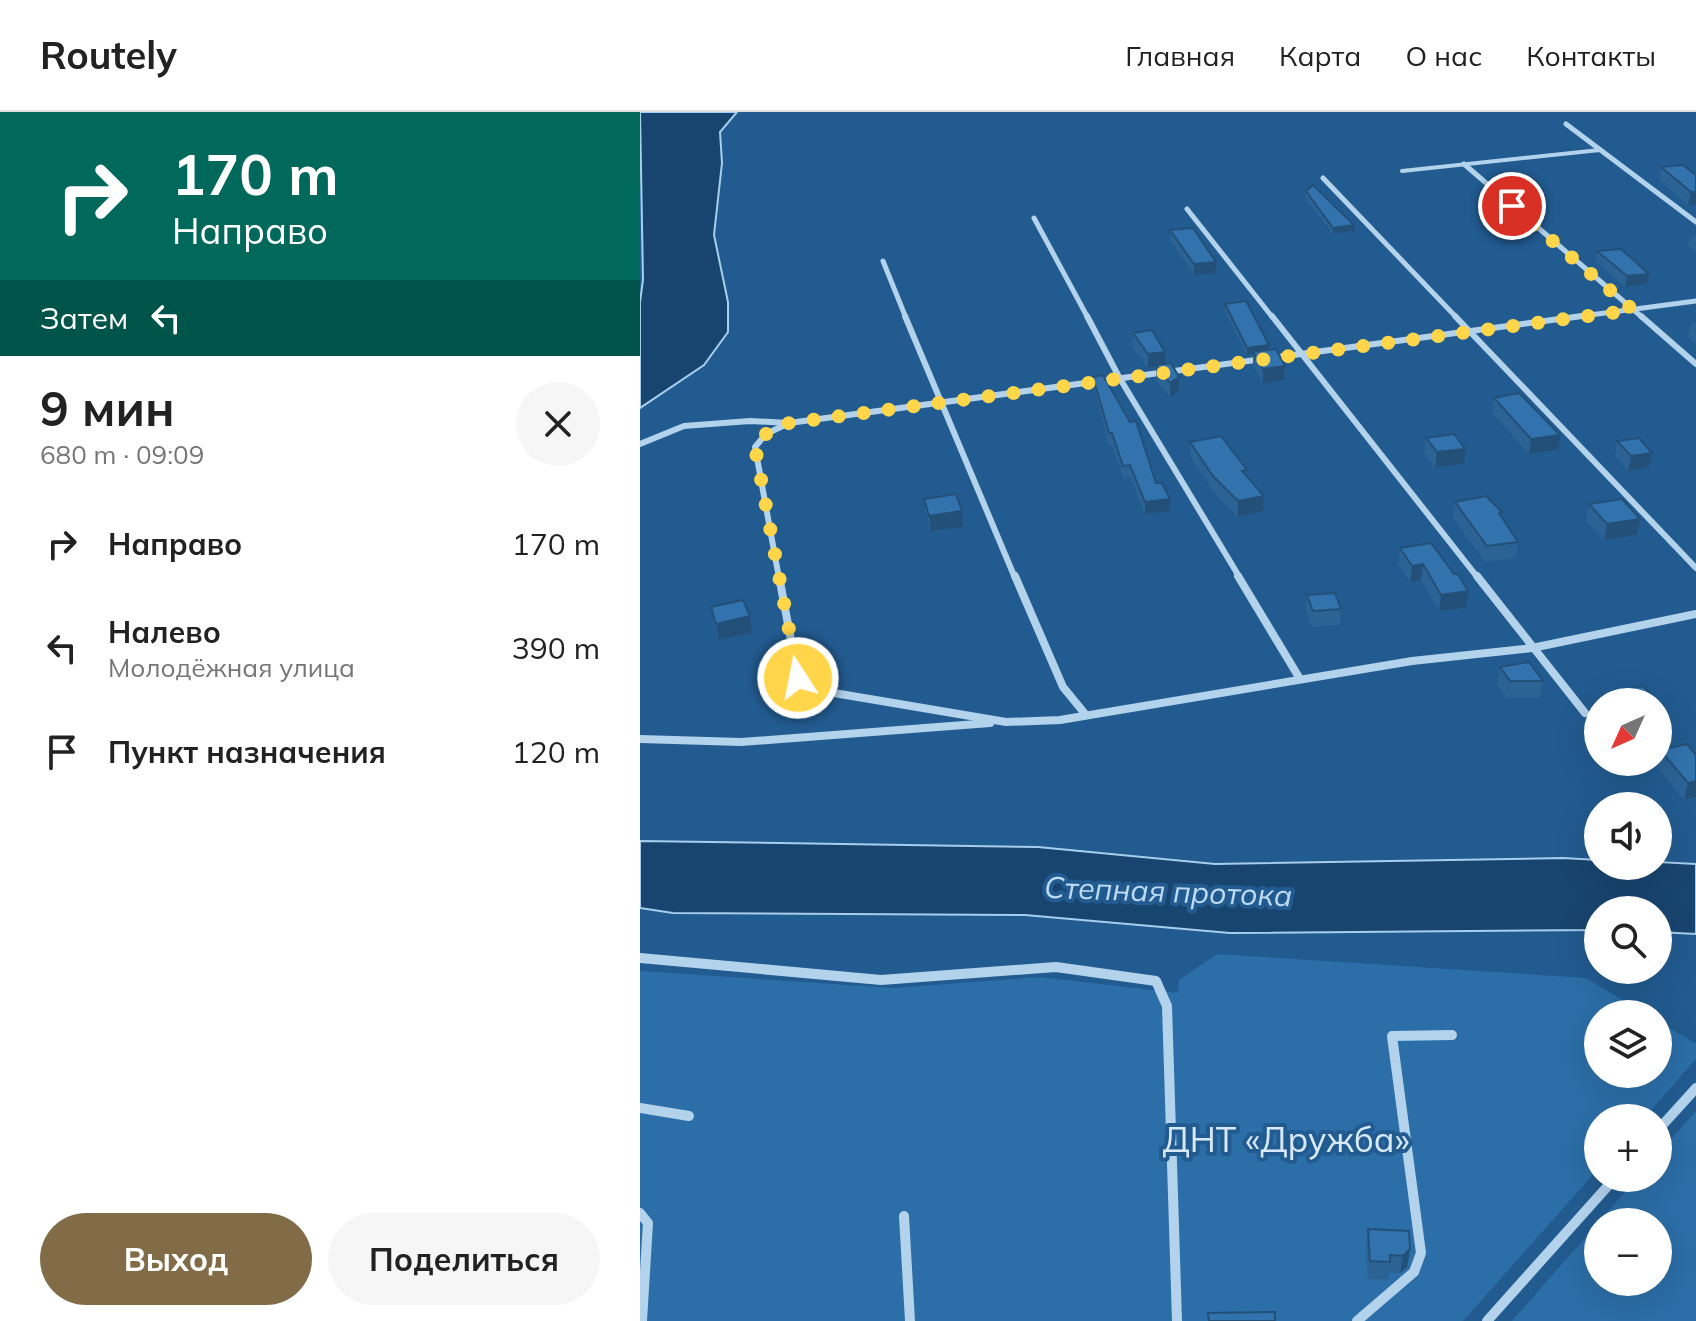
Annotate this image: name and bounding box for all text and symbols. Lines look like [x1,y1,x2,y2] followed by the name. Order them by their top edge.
[40,31,177,79] text: Routely
[1125,38,1235,73] text: Главная
[1279,38,1361,73] text: Карта
[1405,38,1482,73] text: О нас
[1526,38,1656,73] text: Контакты
[172,139,339,209] text: 170 m
[40,144,144,248] icon: right
[1478,172,1546,240] pin
[1490,184,1534,228] icon: arrive
[172,208,328,253] text: Направо
[144,296,188,340] icon: left
[40,299,128,337] text: Затем
[40,378,175,438] text: 9 мин
[516,382,600,466] button: close
[40,438,204,471] text: 680 m · 09:09
[40,522,84,566] icon: right
[108,525,242,563] text: Направо
[512,525,600,563] text: 170 m
[108,613,221,651] text: Налево
[40,626,84,670] icon: left
[512,629,600,667] text: 390 m
[756,636,840,720] position arrow
[108,651,355,684] text: Молодёжная улица
[1584,688,1672,776] north arrow
[1584,688,1672,1296] map controls
[40,730,84,774] icon: arrive
[108,733,386,771] text: Пункт назначения
[512,733,600,771] text: 120 m
[1584,792,1672,880] button: sound
[1043,868,1293,914] water label: Степная протока
[1584,896,1672,984] button: search
[1584,1000,1672,1088] button: layers
[1584,1104,1672,1192] button: +
[1162,1118,1410,1161] park label: ДНТ «Дружба»
[1584,1208,1672,1296] button: −
[40,1213,312,1305] button: Выход
[328,1213,600,1305] button: Поделиться

